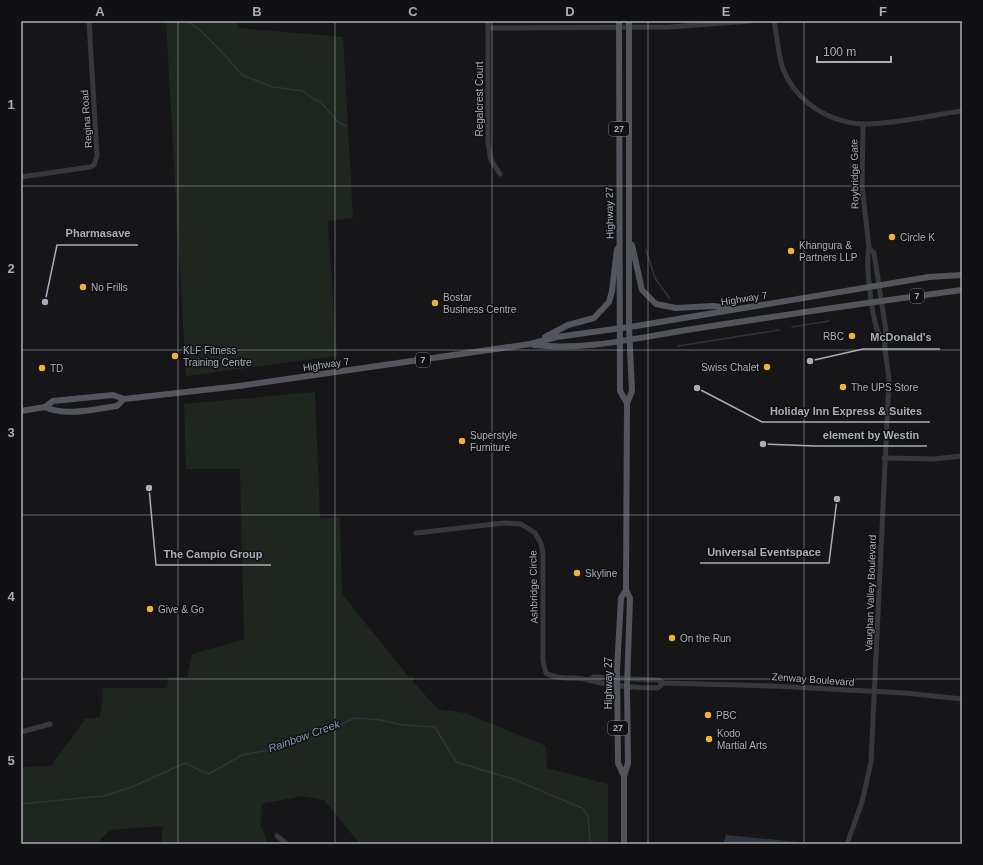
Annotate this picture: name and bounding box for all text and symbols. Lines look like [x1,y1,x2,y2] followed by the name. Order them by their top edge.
[95,4,105,19] text: A
[252,4,262,19] text: B
[408,4,418,19] text: C
[565,4,575,19] text: D
[722,4,731,19] text: E
[879,4,887,19] text: F
[817,38,891,64] scale bar
[823,45,856,59] text: 100 m
[474,61,485,137] street label: Regalcrest Court
[79,89,94,148] street label: Regina Road
[7,97,15,112] text: 1
[609,122,629,136] road number: 27
[848,138,861,209] street label: Roybridge Gate
[604,186,615,239] street label: Highway 27
[57,222,138,245] callout: Pharmasave
[66,227,130,239] text: Pharmasave
[887,232,897,242] marker: Circle K
[900,232,935,243] place label: Circle K
[799,240,858,263] place label: Khangura & Partners LLP
[786,246,796,256] marker: Khangura & Partners LLP
[7,261,15,276] text: 2
[78,282,88,292] marker: No Frills
[91,282,128,293] place label: No Frills
[720,289,768,308] street label: Highway 7
[910,289,924,303] road number: 7
[443,292,517,315] place label: Bostar Business Centre
[430,298,440,308] marker: Bostar Business Centre
[863,326,940,349] callout: McDonald's
[823,331,844,342] place label: RBC
[847,331,857,341] marker: RBC
[870,331,932,343] text: McDonald's
[183,345,252,368] place label: KLF Fitness Training Centre
[170,351,180,361] marker: KLF Fitness Training Centre
[416,353,430,367] road number: 7
[302,356,350,373] street label: Highway 7
[701,362,759,373] place label: Swiss Chalet
[762,362,772,372] marker: Swiss Chalet
[37,363,47,373] marker: TD
[50,363,63,374] place label: TD
[838,382,848,392] marker: The UPS Store
[851,382,919,393] place label: The UPS Store
[762,399,930,422] callout: Holiday Inn Express & Suites
[770,405,922,417] text: Holiday Inn Express & Suites
[815,423,927,446] callout: element by Westin
[7,425,15,440] text: 3
[823,429,919,441] text: element by Westin
[470,430,518,453] place label: Superstyle Furniture
[457,436,467,446] marker: Superstyle Furniture
[863,535,878,651] street label: Vaughan Valley Boulevard
[700,540,829,563] callout: Universal Eventspace
[156,542,271,565] callout: The Campio Group
[707,546,821,558] text: Universal Eventspace
[164,548,263,560] text: The Campio Group
[527,550,540,624] street label: Ashbridge Circle
[572,568,582,578] marker: Skyline
[585,568,618,579] place label: Skyline
[7,589,15,604] text: 4
[145,604,155,614] marker: Give & Go
[158,604,205,615] place label: Give & Go
[667,633,677,643] marker: On the Run
[680,633,731,644] place label: On the Run
[603,656,614,709] street label: Highway 27
[771,671,855,688] street label: Zenway Boulevard
[703,710,713,720] marker: PBC
[716,710,737,721] place label: PBC
[267,717,342,754] water label: Rainbow Creek
[608,721,628,735] road number: 27
[717,728,767,751] place label: Kodo Martial Arts
[704,734,714,744] marker: Kodo Martial Arts
[7,753,15,768] text: 5

